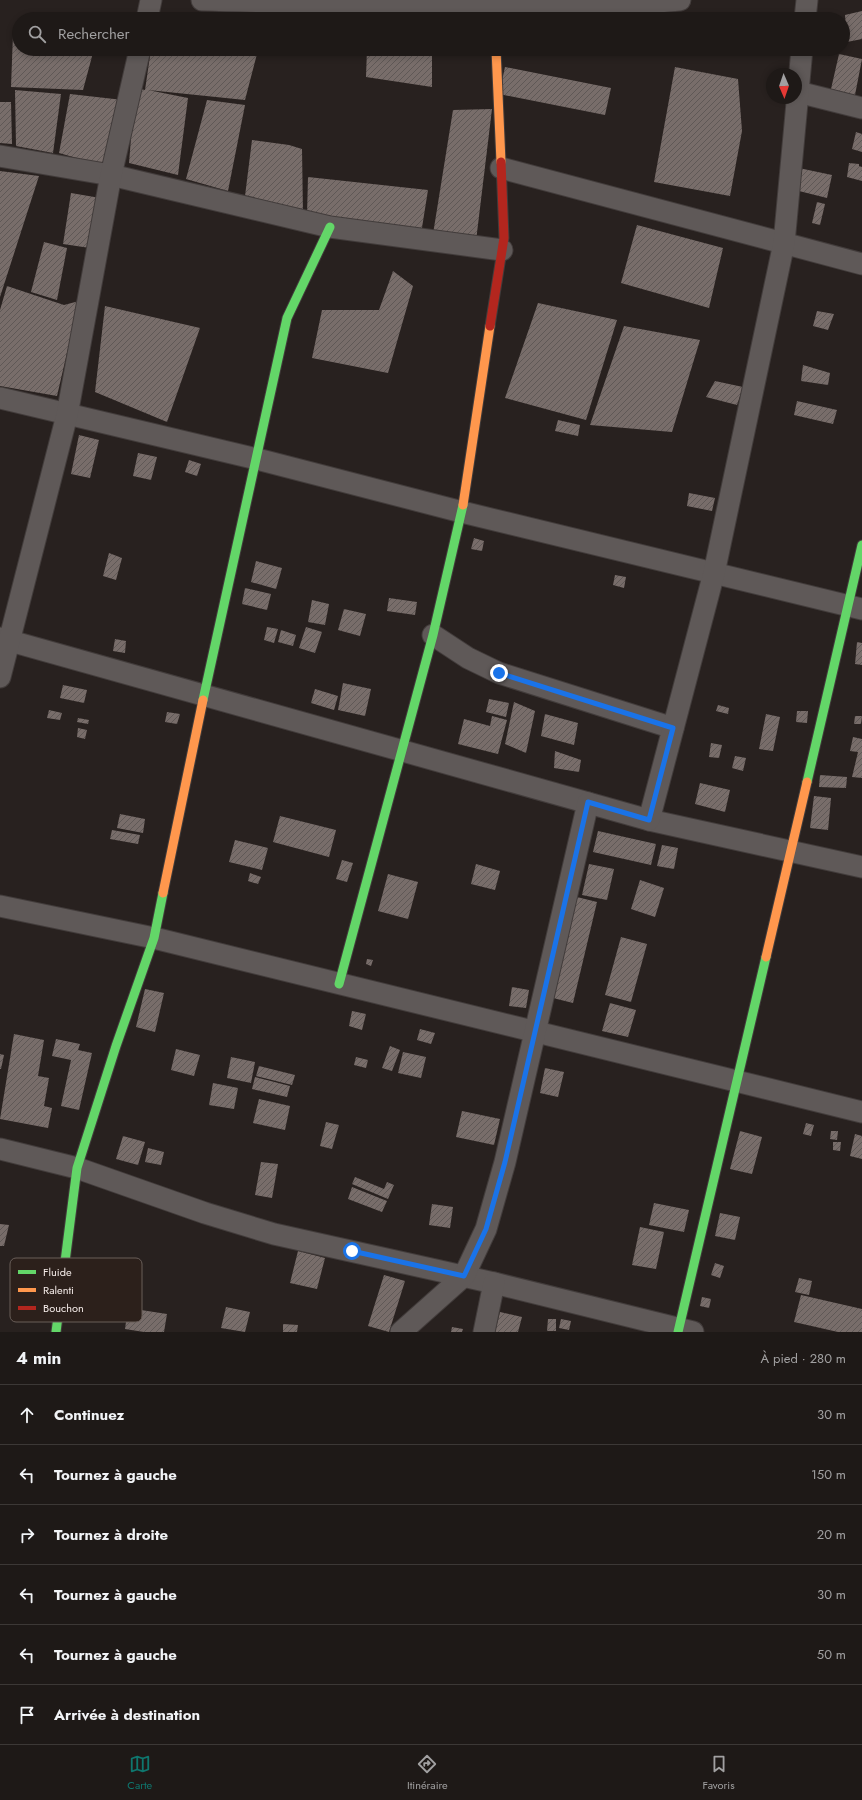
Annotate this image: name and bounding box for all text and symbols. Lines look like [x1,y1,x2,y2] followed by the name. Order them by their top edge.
[12,12,850,56] search box
[26,23,48,45] icon: search
[58,23,130,45] text: Rechercher
[766,68,802,104] north arrow
[490,664,508,682] route end
[343,1242,361,1260] route start
[10,1258,142,1322] legend
[43,1264,72,1280] text: Fluide
[43,1282,74,1298] text: Ralenti
[43,1300,84,1316] text: Bouchon
[16,1346,61,1370] text: 4 min
[761,1349,846,1368] text: À pied · 280 m
[16,1404,38,1426] icon: ahead
[54,1404,124,1426] text: Continuez
[817,1405,846,1424] text: 30 m
[16,1464,38,1486] icon: left
[54,1464,177,1486] text: Tournez à gauche
[811,1465,846,1484] text: 150 m
[16,1524,38,1546] icon: right
[54,1524,168,1546] text: Tournez à droite
[817,1525,846,1544] text: 20 m
[16,1584,38,1606] icon: left
[54,1584,177,1606] text: Tournez à gauche
[817,1585,846,1604] text: 30 m
[16,1644,38,1666] icon: left
[54,1644,177,1666] text: Tournez à gauche
[817,1645,846,1664] text: 50 m
[16,1704,38,1726] icon: arrive
[54,1704,200,1726] text: Arrivée à destination
[127,1753,152,1793] tab: Carte
[407,1753,448,1793] tab: Itinéraire
[702,1753,735,1793] tab: Favoris

